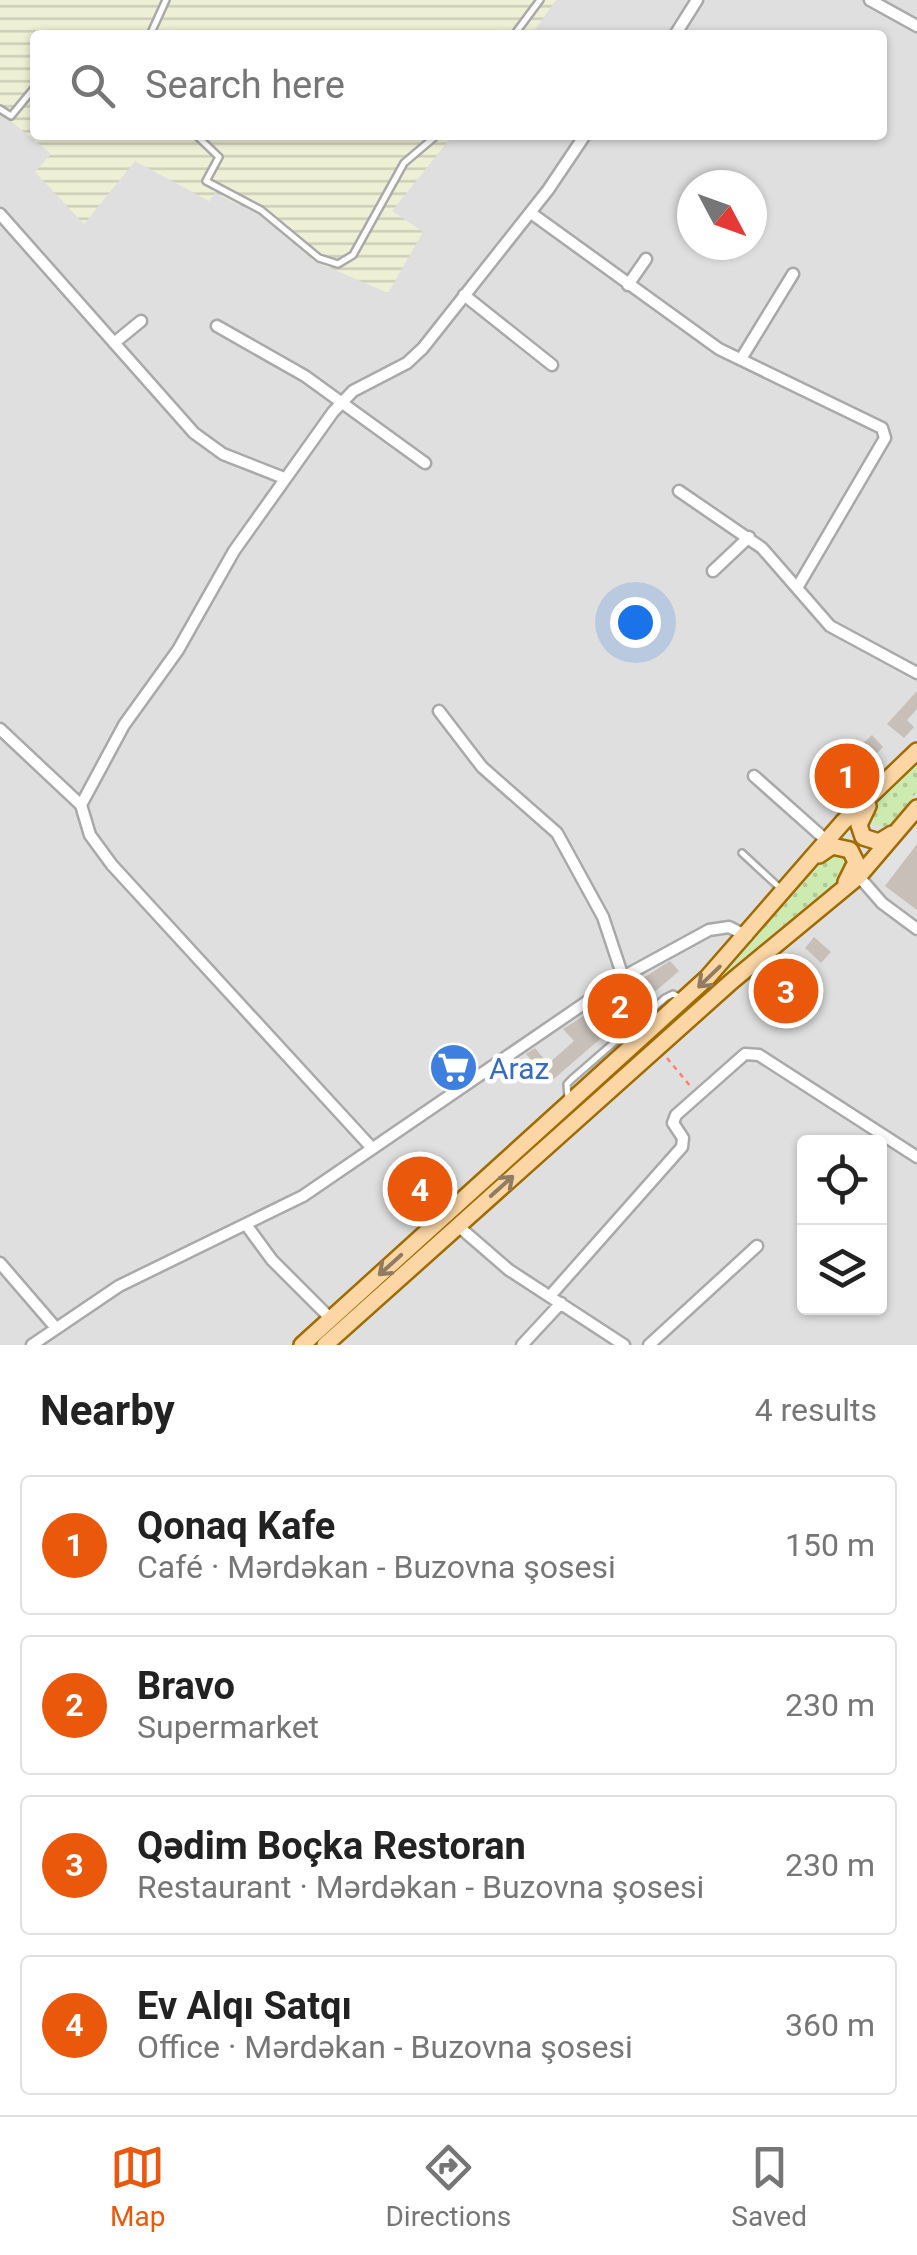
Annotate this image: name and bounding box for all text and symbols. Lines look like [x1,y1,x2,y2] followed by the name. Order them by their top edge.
[30,30,887,140] search box
[65,58,120,113] icon: search
[145,63,345,107] text: Search here
[677,170,767,260] north arrow
[610,597,661,648] your location
[814,738,880,814] pin: 1
[754,954,818,1028] pin: 3
[697,964,721,988] one-way arrow
[588,968,652,1044] pin: 2
[428,1042,480,1094] supermarket icon: Araz
[489,1051,549,1086] place label: Araz
[797,1135,887,1315] map controls
[797,1135,887,1225] button: locate
[388,1152,452,1226] pin: 4
[489,1174,514,1197] one-way arrow
[797,1225,887,1315] button: layers
[378,1254,403,1277] one-way arrow
[40,1386,175,1435] text: Nearby
[755,1391,877,1429] text: 4 results
[137,1504,335,1548] text: Qonaq Kafe
[65,1526,84,1564] text: 1
[785,1526,875,1564] text: 150 m
[137,1548,616,1586] text: Café · Mərdəkan - Buzovna şosesi
[137,1664,235,1708] text: Bravo
[65,1686,84,1724] text: 2
[785,1686,875,1724] text: 230 m
[137,1708,319,1746] text: Supermarket
[137,1824,526,1868] text: Qədim Boçka Restoran
[65,1846,84,1884] text: 3
[785,1846,875,1884] text: 230 m
[137,1868,704,1906] text: Restaurant · Mərdəkan - Buzovna şosesi
[137,1984,352,2028] text: Ev Alqı Satqı
[65,2006,84,2044] text: 4
[785,2006,875,2044] text: 360 m
[137,2028,633,2066] text: Office · Mərdəkan - Buzovna şosesi
[110,2140,165,2233] tab: Map
[385,2140,511,2233] tab: Directions
[731,2140,807,2233] tab: Saved

